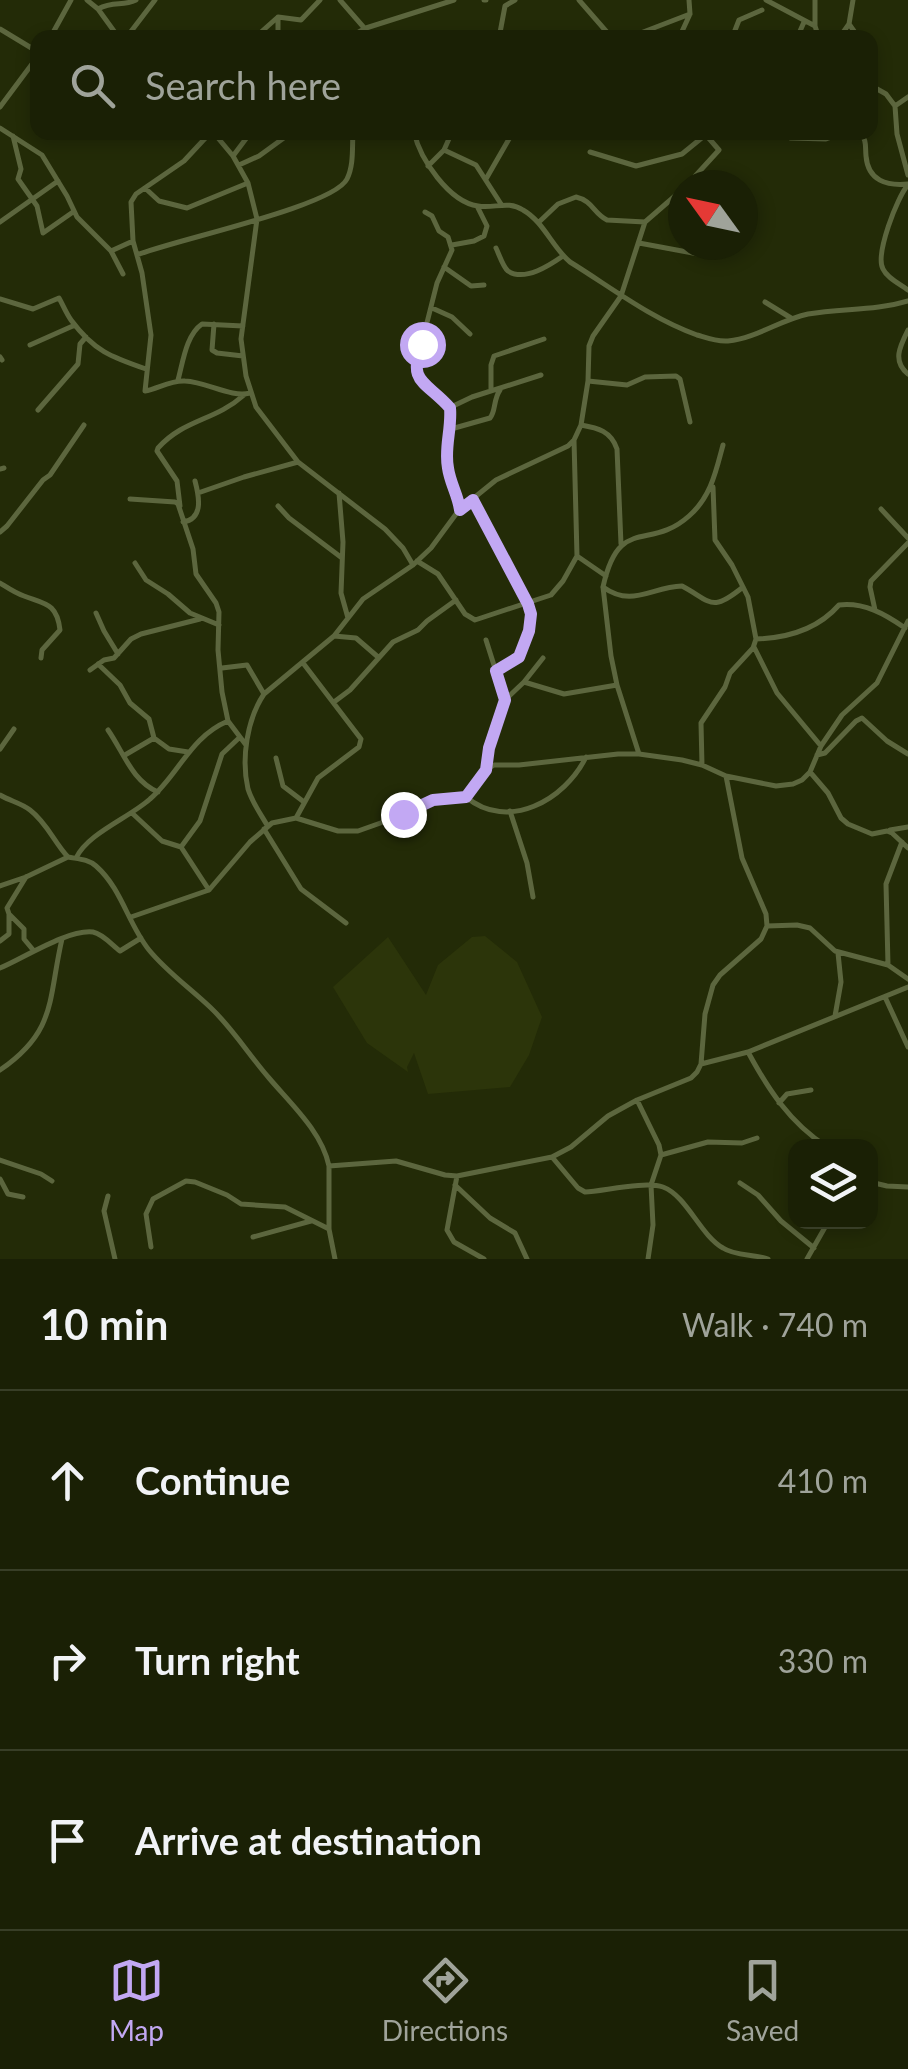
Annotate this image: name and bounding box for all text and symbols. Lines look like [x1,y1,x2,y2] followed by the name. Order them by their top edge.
[30,30,878,140] search box
[65,58,120,113] icon: search
[145,62,341,108] text: Search here
[668,170,758,260] north arrow
[400,322,446,368] route start
[381,792,427,838] route end
[788,1139,878,1229] map controls
[788,1139,878,1229] button: layers
[40,1299,168,1349] text: 10 min
[682,1305,868,1344] text: Walk · 740 m
[40,1453,95,1508] icon: ahead
[135,1457,290,1503] text: Continue
[778,1461,868,1500] text: 410 m
[40,1633,95,1688] icon: right
[135,1637,300,1683] text: Turn right
[778,1641,868,1680] text: 330 m
[40,1813,95,1868] icon: arrive
[135,1817,482,1863] text: Arrive at destination
[109,1953,164,2047] tab: Map
[382,1953,508,2047] tab: Directions
[726,1953,799,2047] tab: Saved

